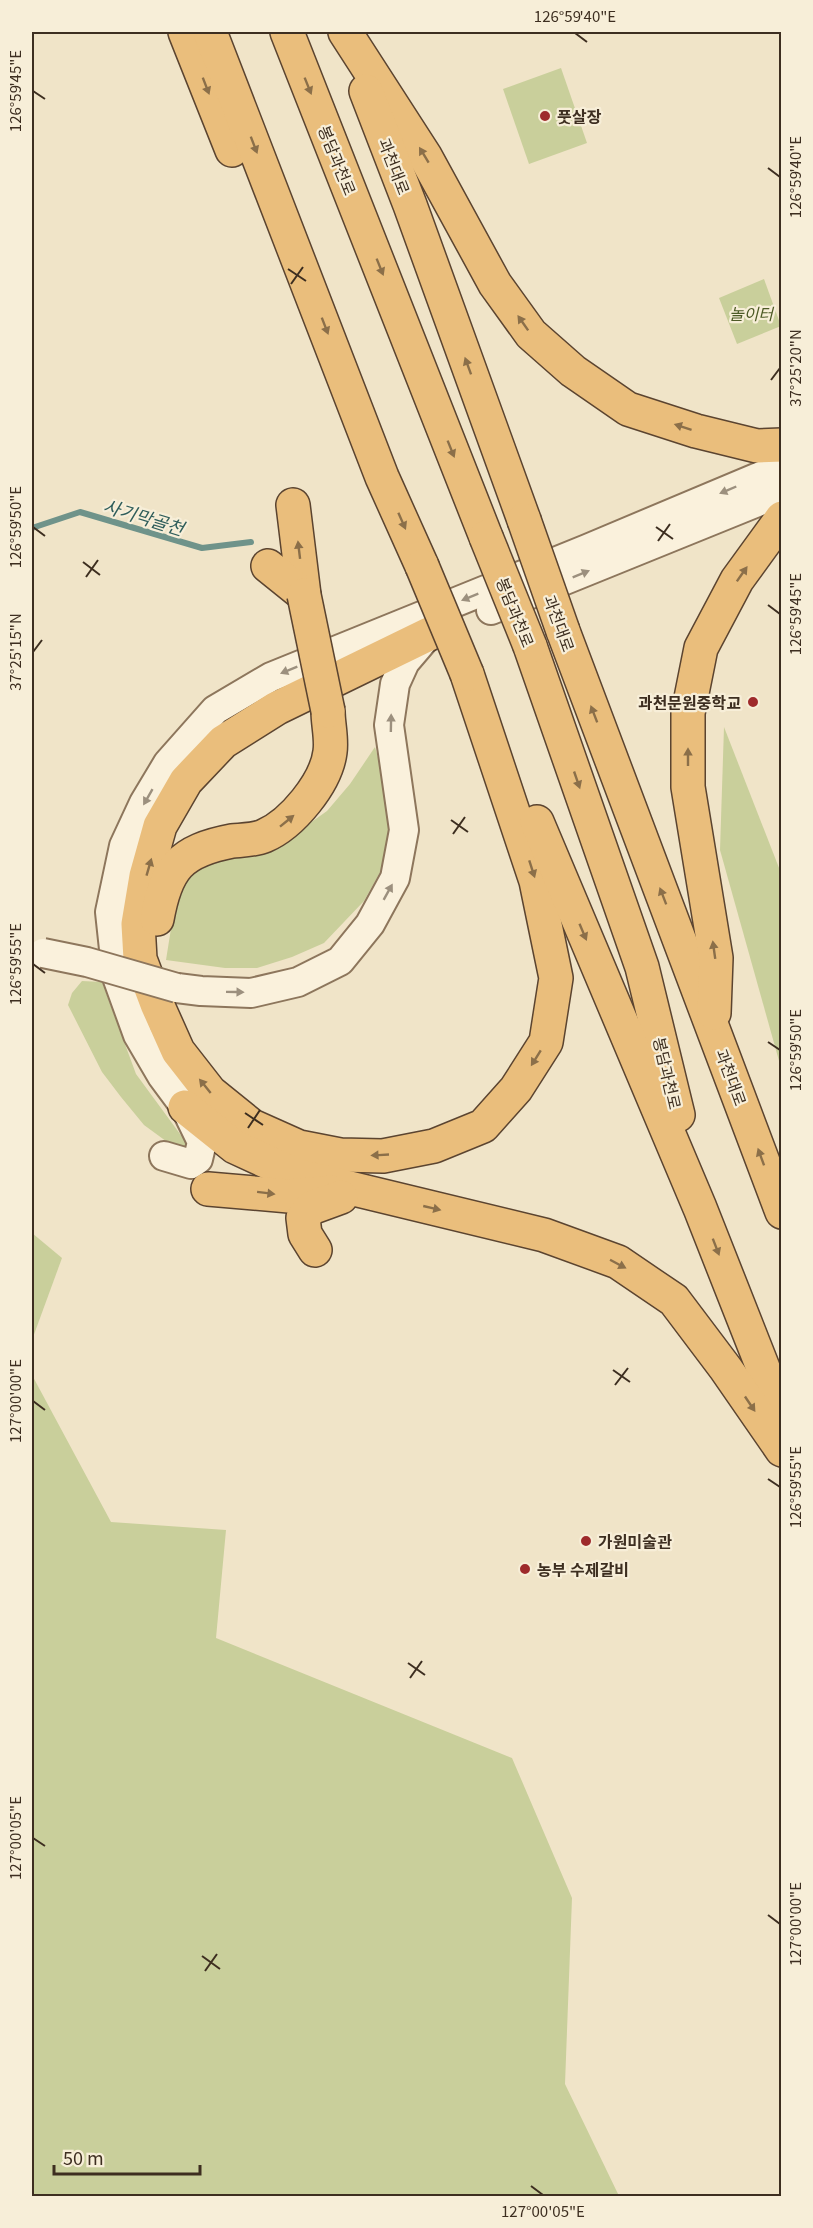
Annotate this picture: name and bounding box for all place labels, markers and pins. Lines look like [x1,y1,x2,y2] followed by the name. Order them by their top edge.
[557,104,601,128] place label: 풋살장
[538,109,552,123] marker: 풋살장
[638,690,741,714] place label: 과천문원중학교
[746,695,760,709] marker: 과천문원중학교
[598,1529,672,1553] place label: 가원미술관
[579,1534,593,1548] marker: 가원미술관
[537,1557,629,1581] place label: 농부 수제갈비
[518,1562,532,1576] marker: 농부 수제갈비

